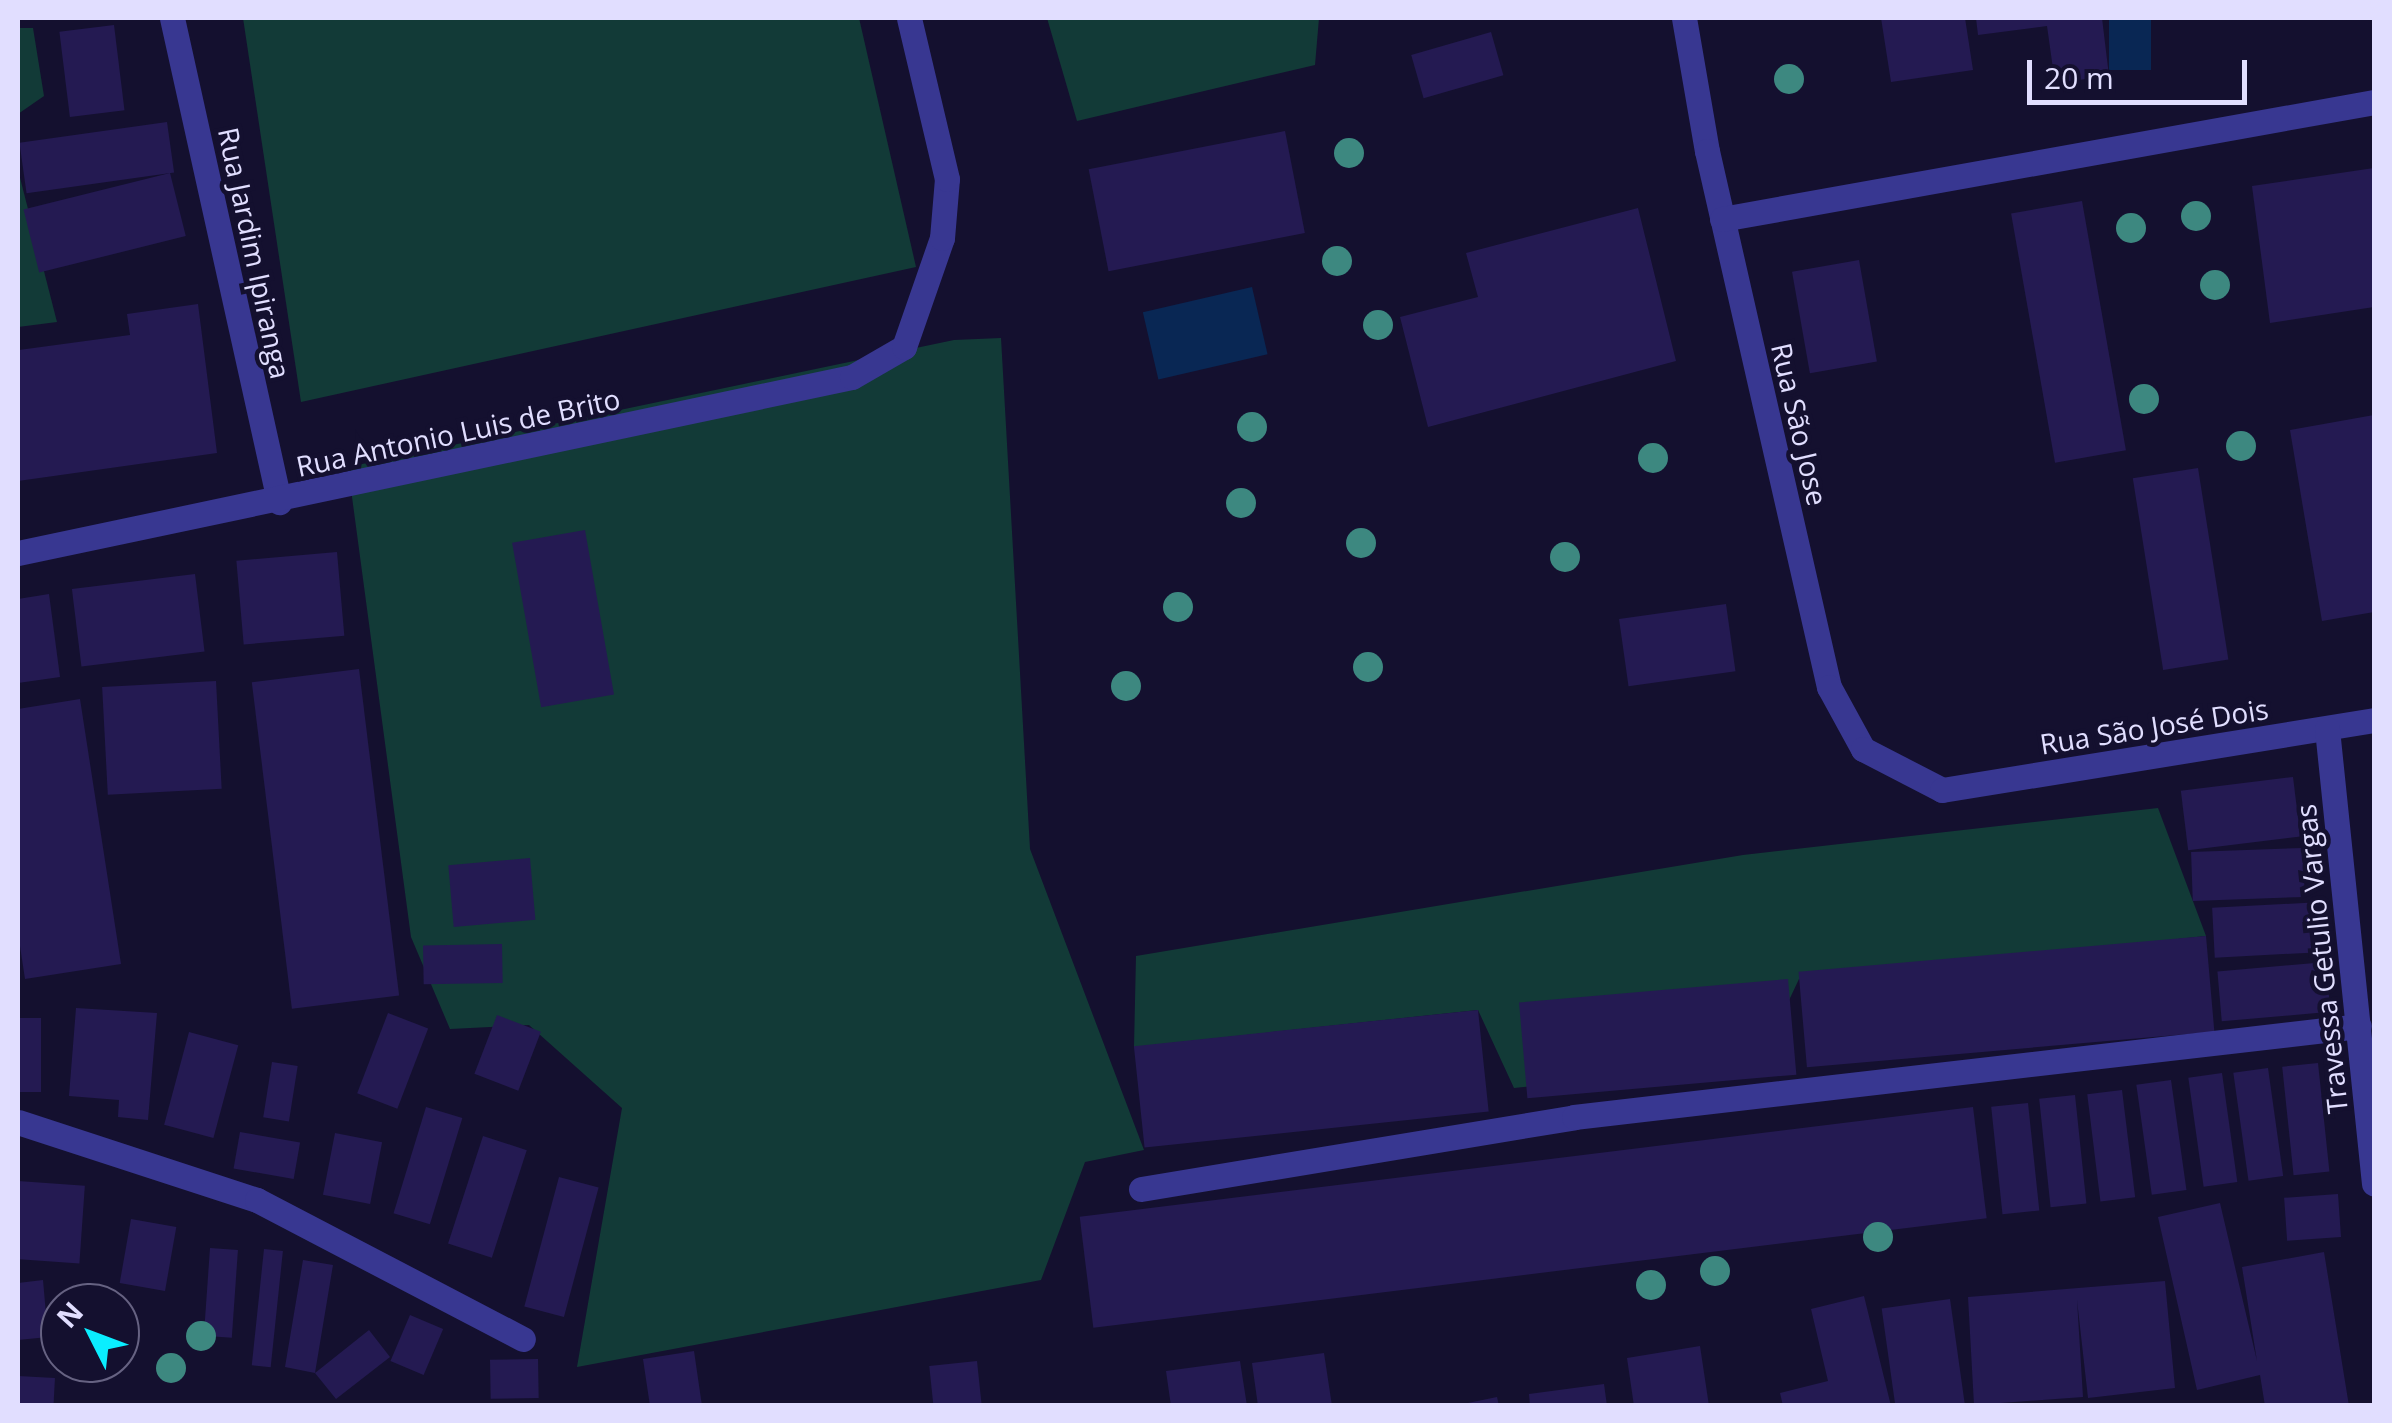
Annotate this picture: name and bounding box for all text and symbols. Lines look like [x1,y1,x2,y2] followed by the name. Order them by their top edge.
[2032,40,2252,102] scale bar
[2044,57,2114,98] text: 20 m
[212,124,298,382] street label: Rua Jardim Ipiranga
[1765,339,1835,509] street label: Rua São Jose
[293,381,623,483] street label: Rua Antonio Luis de Brito
[2037,691,2271,761] street label: Rua São José Dois
[2288,803,2354,1115] street label: Travessa Getulio Vargas
[40,1283,140,1383] north arrow
[47,1293,91,1335] text: N

